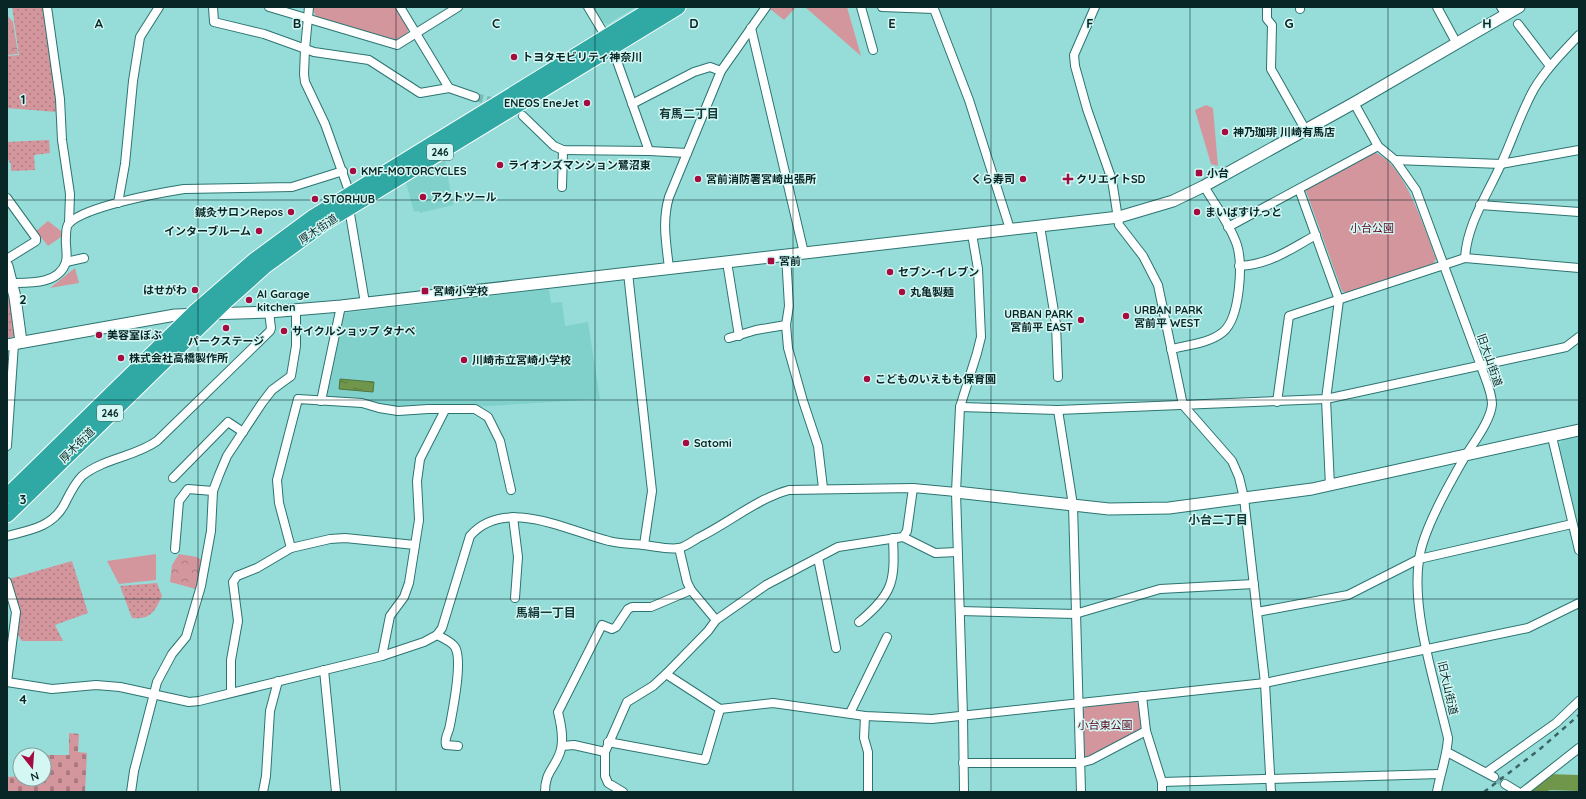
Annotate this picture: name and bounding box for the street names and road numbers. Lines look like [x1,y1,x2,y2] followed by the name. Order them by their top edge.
[427,144,453,160] road number: 246
[296,211,340,247] street label: 厚木街道
[1474,332,1506,388] street label: 旧大山街道
[97,405,123,421] road number: 246
[56,424,98,466] street label: 厚木街道
[1435,660,1461,716] street label: 旧大山街道

